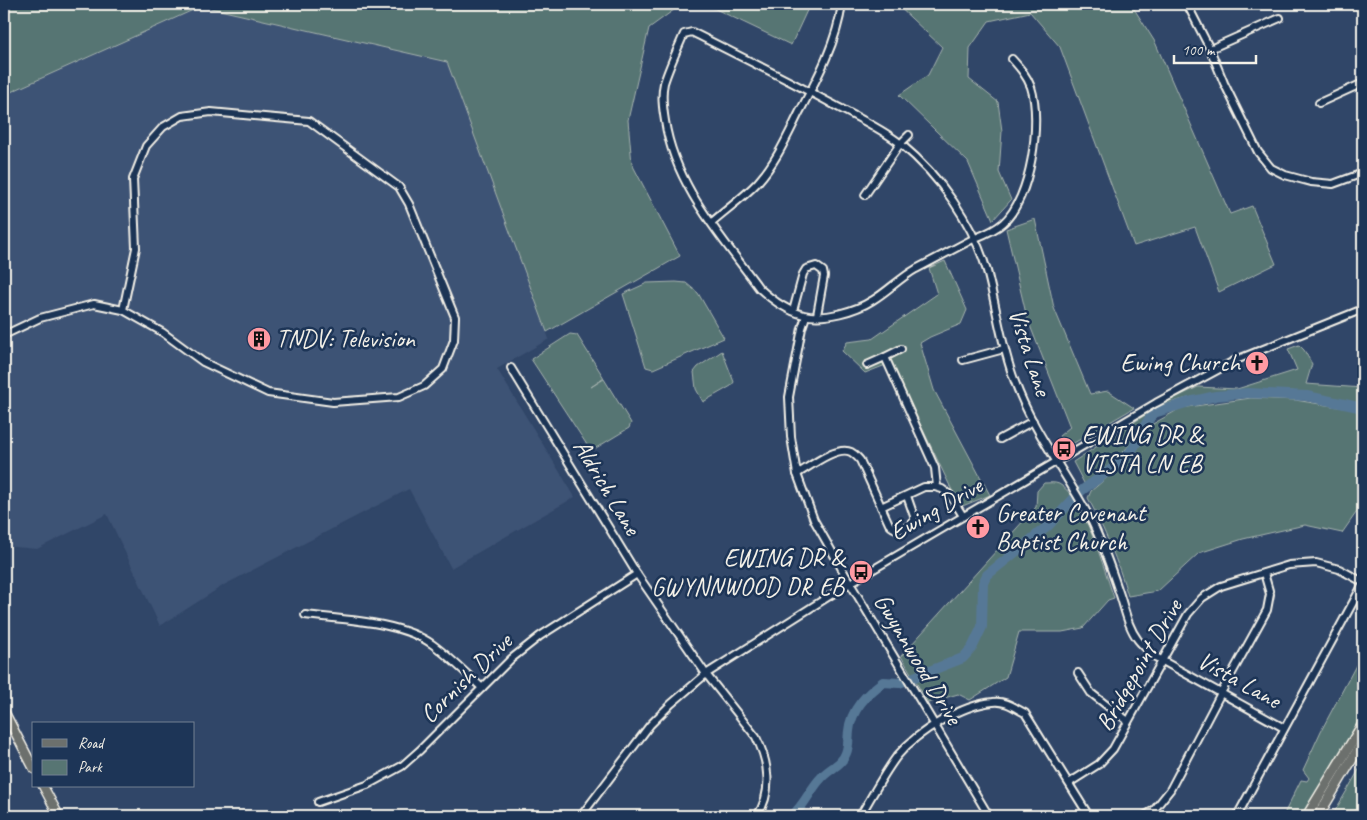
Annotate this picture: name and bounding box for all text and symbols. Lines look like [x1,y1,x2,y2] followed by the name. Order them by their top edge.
[1174,32,1257,64] scale bar
[1182,41,1216,60] text: 100 m
[1001,304,1060,402] street label: Vista Lane
[276,323,415,355] place label: TNDV: Television
[246,326,272,352] building icon: TNDV: Television
[1120,347,1241,379] place label: Ewing Church
[1244,350,1270,376] church icon: Ewing Church
[1082,419,1205,480] place label: EWING DR & VISTA LN EB
[566,433,649,543] street label: Aldrich Lane
[1051,436,1077,462] bus stop icon: EWING DR & VISTA LN EB
[884,469,990,548] street label: Ewing Drive
[996,497,1148,558] place label: Greater Covenant Baptist Church
[965,514,991,540] church icon: Greater Covenant Baptist Church
[651,542,847,603] place label: EWING DR & GWYNNWOOD DR EB
[848,559,874,585] bus stop icon: EWING DR & GWYNNWOOD DR EB
[866,588,971,732] street label: Gwynnwood Drive
[1088,592,1191,737] street label: Bridgepoint Drive
[413,625,520,730] street label: Cornish Drive
[1192,644,1288,717] street label: Vista Lane
[32,722,195,788] legend
[78,734,105,753] text: Road
[78,758,103,777] text: Park

